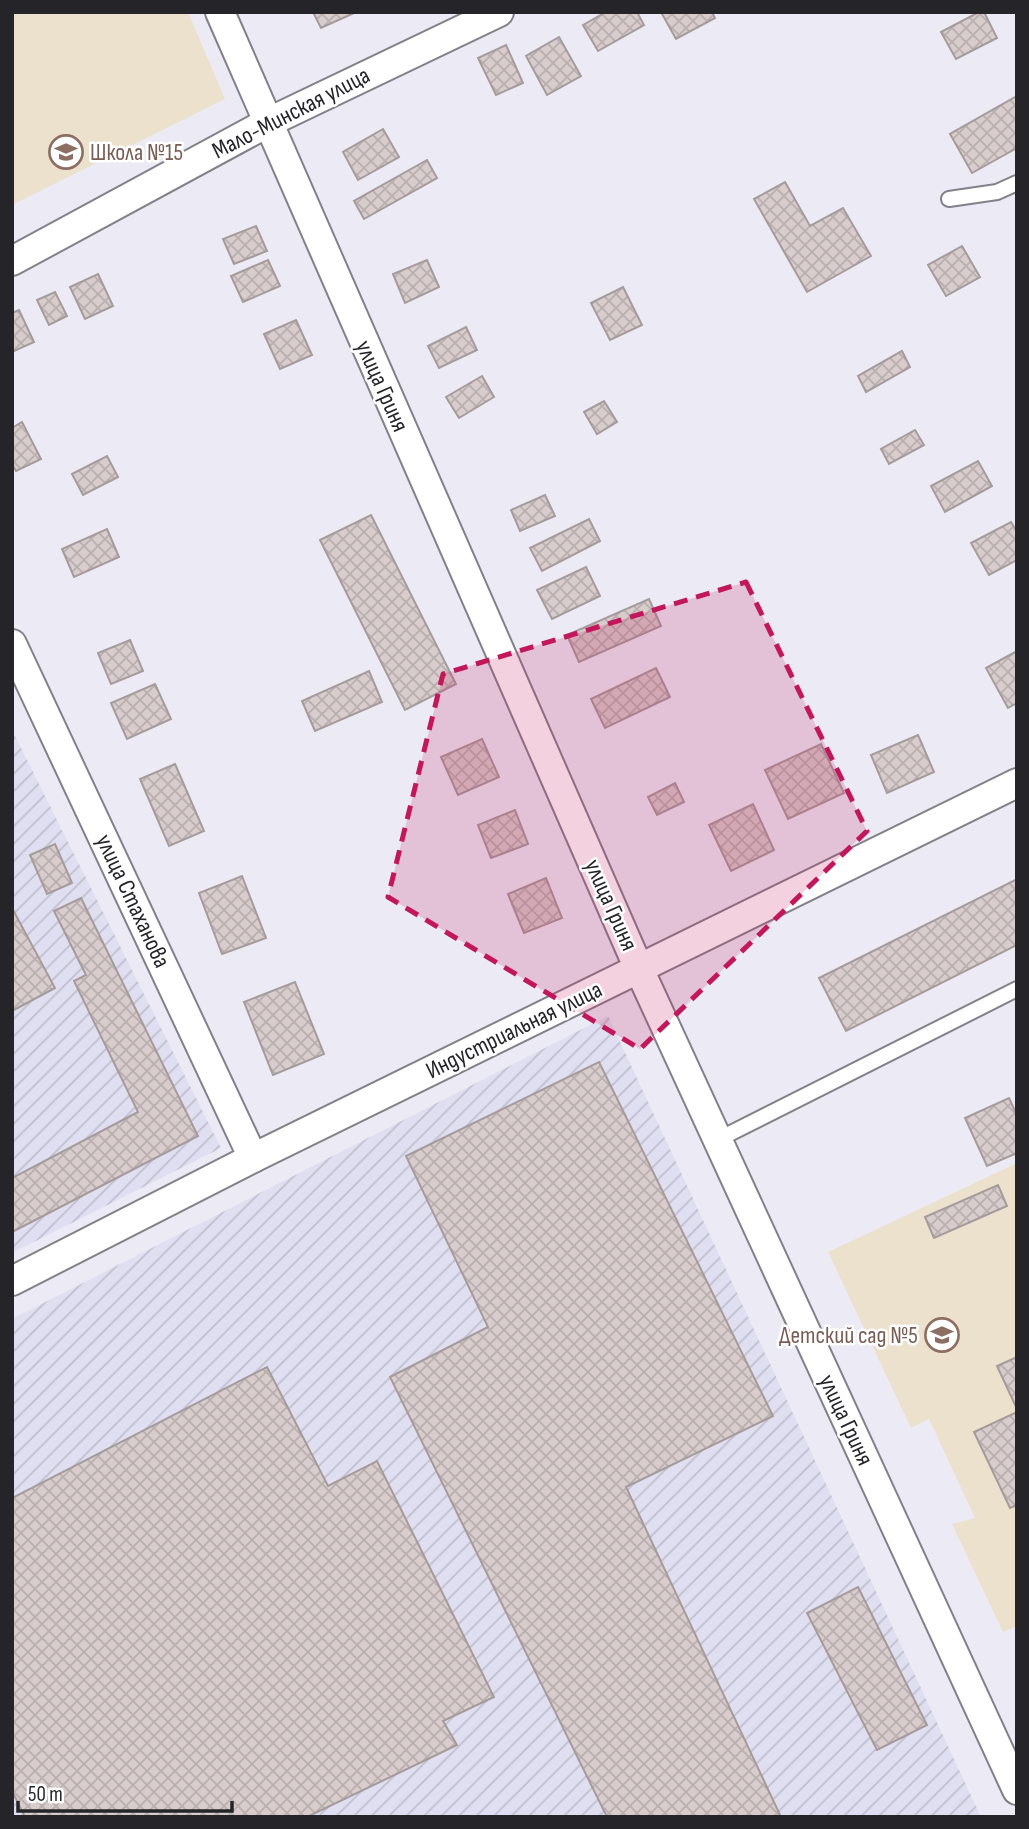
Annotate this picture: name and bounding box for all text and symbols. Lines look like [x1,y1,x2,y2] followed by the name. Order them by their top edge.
[207,61,375,165] street label: Мало-Минская улица
[47,133,85,171] school or university icon: Школа №15
[90,138,183,167] place label: Школа №15
[349,336,415,436] street label: улица Гриня
[89,830,177,972] street label: улица Стаханова
[578,855,644,955] street label: улица Гриня
[421,975,607,1085] street label: Индустриальная улица
[923,1316,961,1354] school or university icon: Детский сад №5
[779,1321,918,1350] place label: Детский сад №5
[812,1370,880,1470] street label: улица Гриня
[18,1770,231,1814] scale bar
[28,1782,63,1807] text: 50 m

